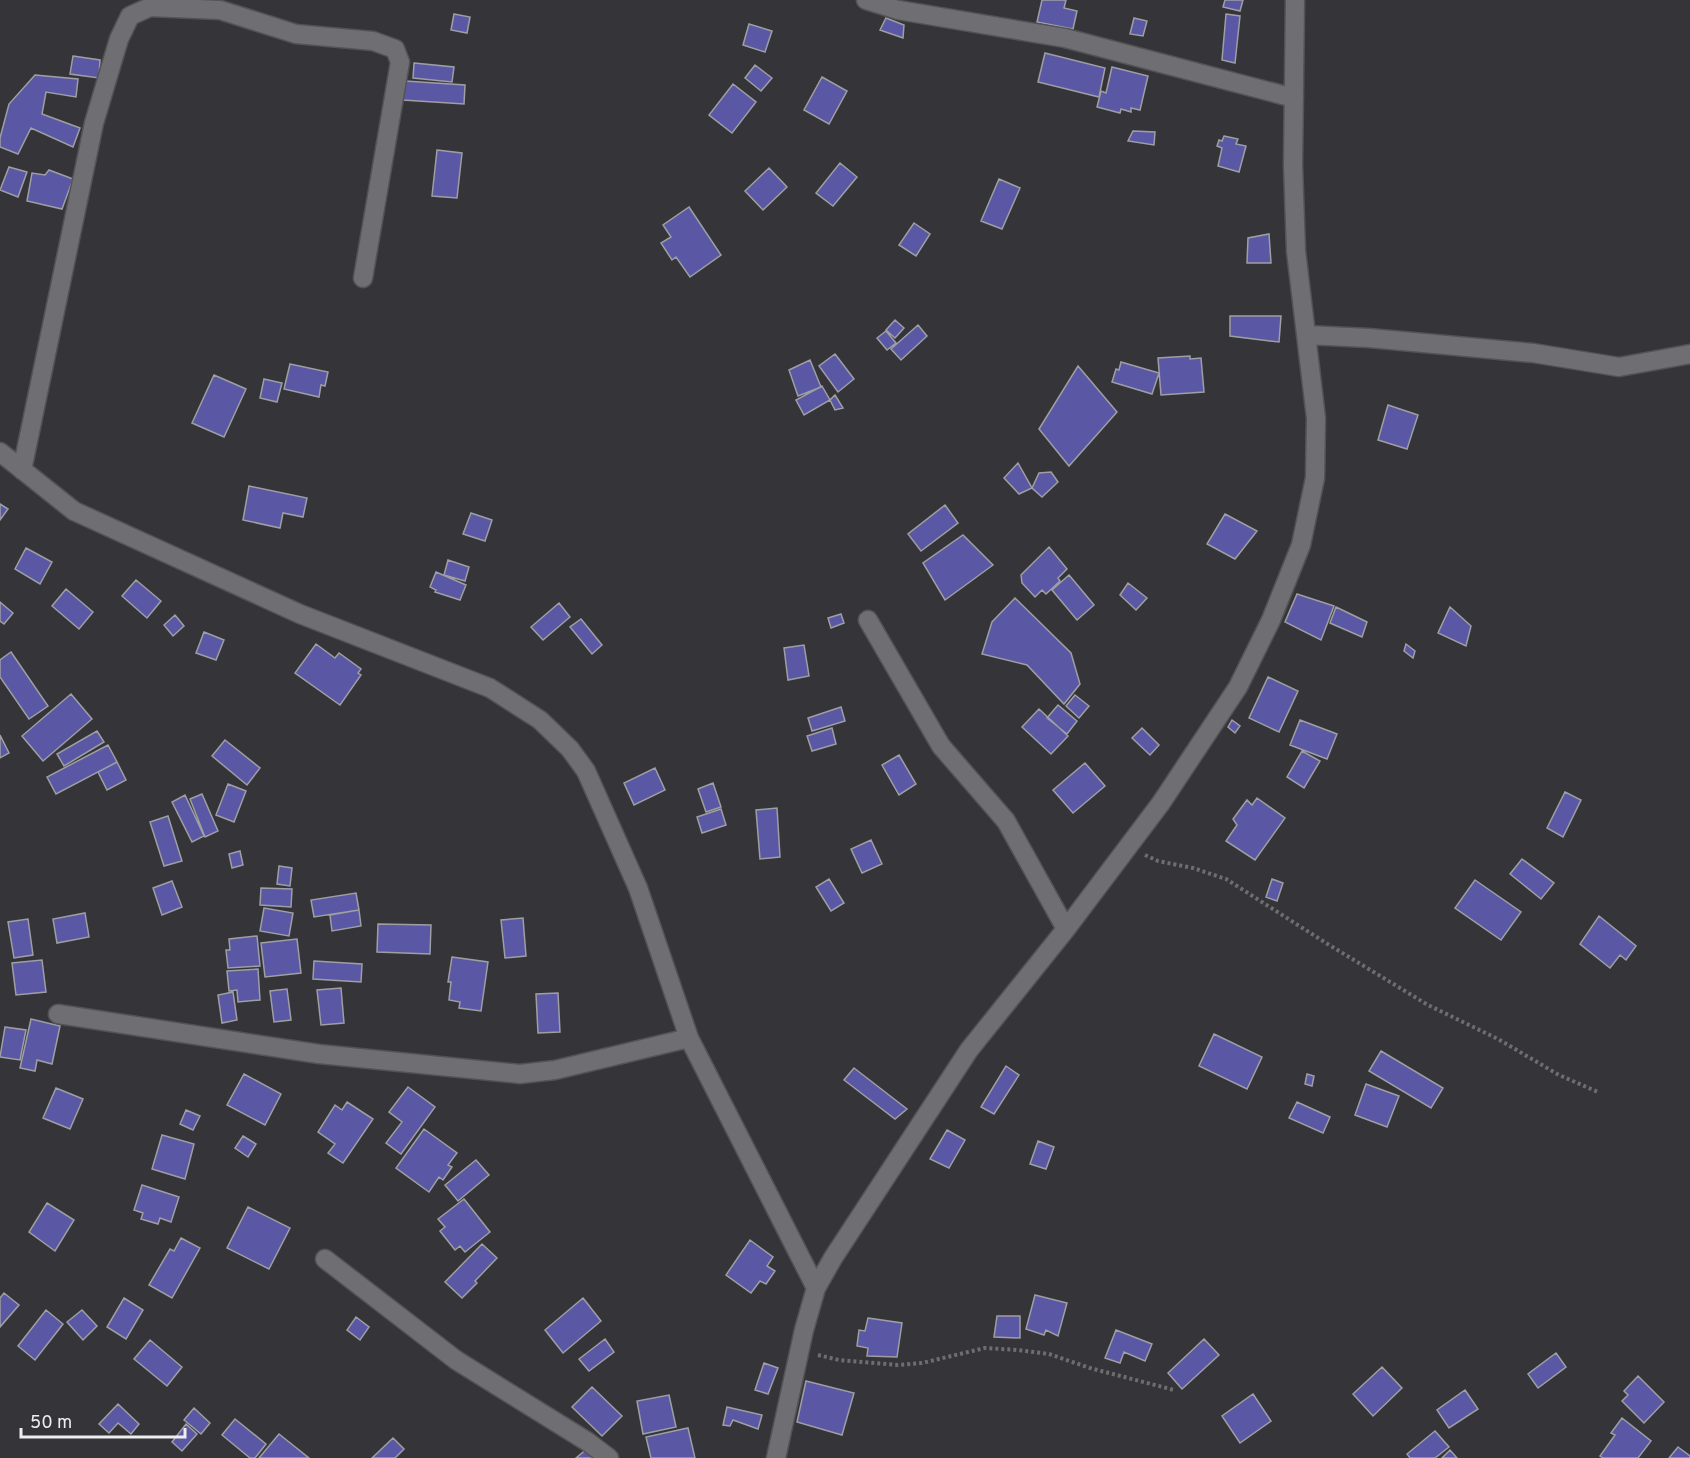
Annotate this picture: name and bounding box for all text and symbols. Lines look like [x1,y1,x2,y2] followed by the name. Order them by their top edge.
[21,1401,184,1439] scale bar
[30,1412,72,1435] text: 50 m

